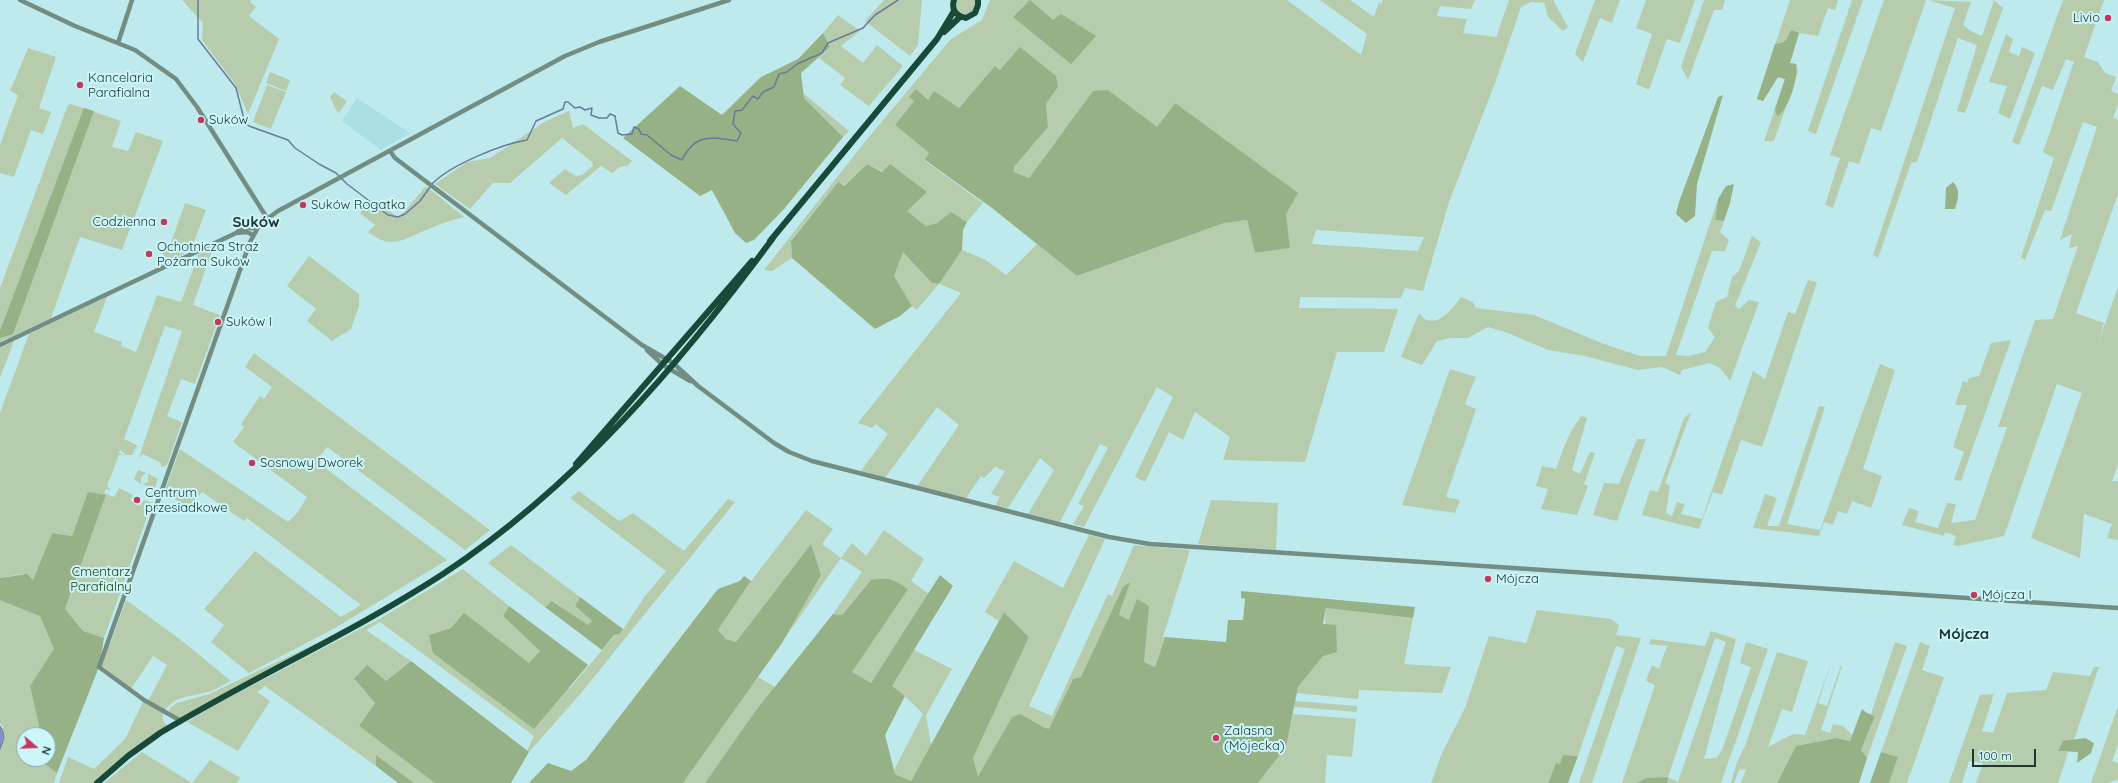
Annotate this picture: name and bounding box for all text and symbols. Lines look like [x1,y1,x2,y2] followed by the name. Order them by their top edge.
[2073,10,2100,26] place label: Livio
[2103,13,2113,23] marker: Livio
[88,70,153,101] place label: Kancelaria Parafialna
[75,80,85,90] marker: Kancelaria Parafialna
[209,112,248,128] place label: Suków
[196,115,206,125] marker: Suków
[311,197,405,213] place label: Suków Rogatka
[298,200,308,210] marker: Suków Rogatka
[232,213,280,231] district label: Suków
[93,214,156,230] place label: Codzienna
[159,217,169,227] marker: Codzienna
[157,239,259,270] place label: Ochotnicza Straż Pożarna Suków
[144,249,154,259] marker: Ochotnicza Straż Pożarna Suków
[226,314,272,330] place label: Suków I
[213,317,223,327] marker: Suków I
[260,455,363,471] place label: Sosnowy Dworek
[247,458,257,468] marker: Sosnowy Dworek
[145,485,228,516] place label: Centrum przesiadkowe
[132,495,142,505] marker: Centrum przesiadkowe
[70,564,132,595] park label: Cmentarz Parafialny
[1496,571,1539,587] place label: Mójcza
[1483,574,1493,584] marker: Mójcza
[1982,587,2032,603] place label: Mójcza I
[1969,590,1979,600] marker: Mójcza I
[1939,625,1989,643] district label: Mójcza
[1224,723,1285,754] place label: Zalasna (Mójecka)
[16,727,56,767] north arrow
[1211,733,1221,743] marker: Zalasna (Mójecka)
[1974,741,2038,767] scale bar
[38,744,54,757] text: N
[1979,748,2012,763] text: 100 m

